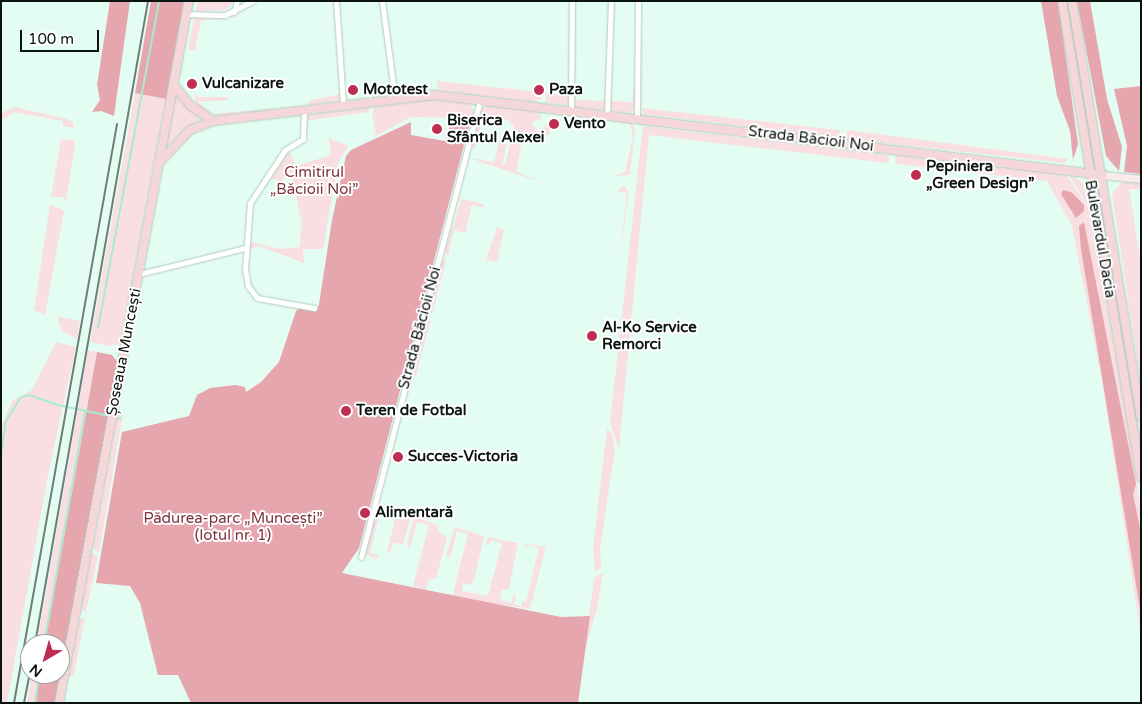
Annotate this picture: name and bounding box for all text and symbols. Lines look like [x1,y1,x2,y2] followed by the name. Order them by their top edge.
[22,20,101,52] scale bar
[28,30,74,48] text: 100 m
[202,75,284,93] place label: Vulcanizare
[186,78,198,90] marker: Vulcanizare
[363,81,428,99] place label: Mototest
[549,81,583,99] place label: Paza
[347,84,359,96] marker: Mototest
[533,84,545,96] marker: Paza
[447,111,545,146] place label: Biserica Sfântul Alexei
[564,115,606,133] place label: Vento
[548,118,560,130] marker: Vento
[747,122,875,156] street label: Strada Băcioii Noi
[431,123,443,135] marker: Biserica Sfântul Alexei
[926,157,1034,192] place label: Pepiniera „Green Design”
[270,163,358,198] park label: Cimitirul „Băcioii Noi”
[910,169,922,181] marker: Pepiniera „Green Design”
[1081,179,1119,299] street label: Bulevardul Dacia
[395,265,445,391] street label: Strada Băcioii Noi
[103,287,145,417] street label: Șoseaua Muncești
[602,318,697,353] place label: Al-Ko Service Remorci
[586,330,598,342] marker: Al-Ko Service Remorci
[356,402,467,420] place label: Teren de Fotbal
[340,405,352,417] marker: Teren de Fotbal
[408,448,518,466] place label: Succes-Victoria
[392,451,404,463] marker: Succes-Victoria
[375,504,453,522] place label: Alimentară
[359,507,371,519] marker: Alimentară
[143,509,323,544] park label: Pădurea-parc „Muncești” (lotul nr. 1)
[20,634,70,684] north arrow
[26,660,46,681] text: N

